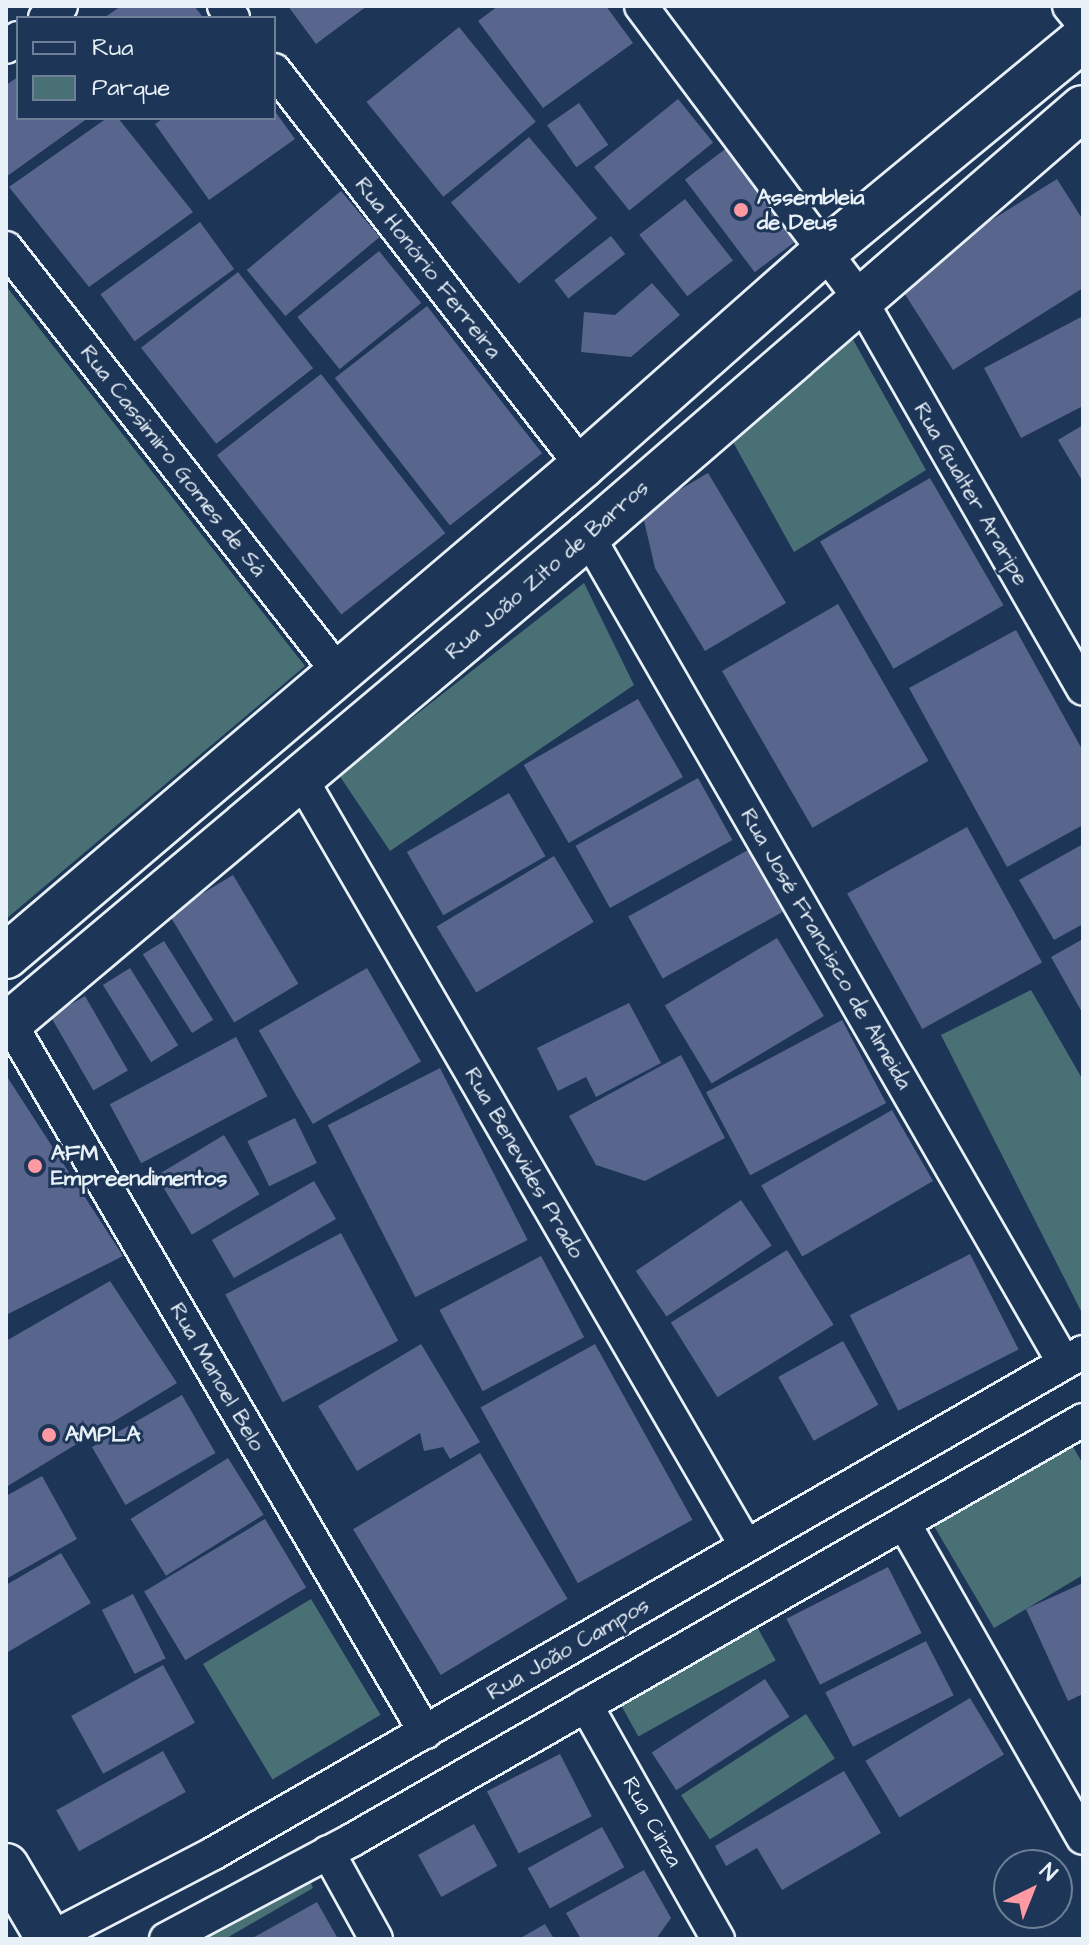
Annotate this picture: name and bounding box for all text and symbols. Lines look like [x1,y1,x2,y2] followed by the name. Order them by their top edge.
[16,16,276,120] legend
[92,31,134,65] text: Rua
[92,71,170,105] text: Parque
[349,172,507,364] street label: Rua Honório Ferreira
[757,184,864,236] place label: Assembleia de Deus
[732,201,750,219] marker: Assembleia de Deus
[74,340,272,582] street label: Rua Cassimiro Gomes de Sá
[908,398,1034,590] street label: Rua Gualter Araripe
[440,475,654,665] street label: Rua João Zito de Barros
[735,804,917,1094] street label: Rua José Francisco de Almeida
[459,1063,589,1263] street label: Rua Benevides Prado
[51,1140,227,1192] place label: AFM Empreendimentos
[26,1157,44,1175] marker: AFM Empreendimentos
[164,1298,270,1456] street label: Rua Manoel Belo
[65,1422,141,1448] place label: AMPLA
[40,1426,58,1444] marker: AMPLA
[482,1592,654,1706] street label: Rua João Campos
[616,1772,688,1872] street label: Rua Cinza
[993,1849,1073,1929] north arrow
[1033,1856,1064,1889] text: N

